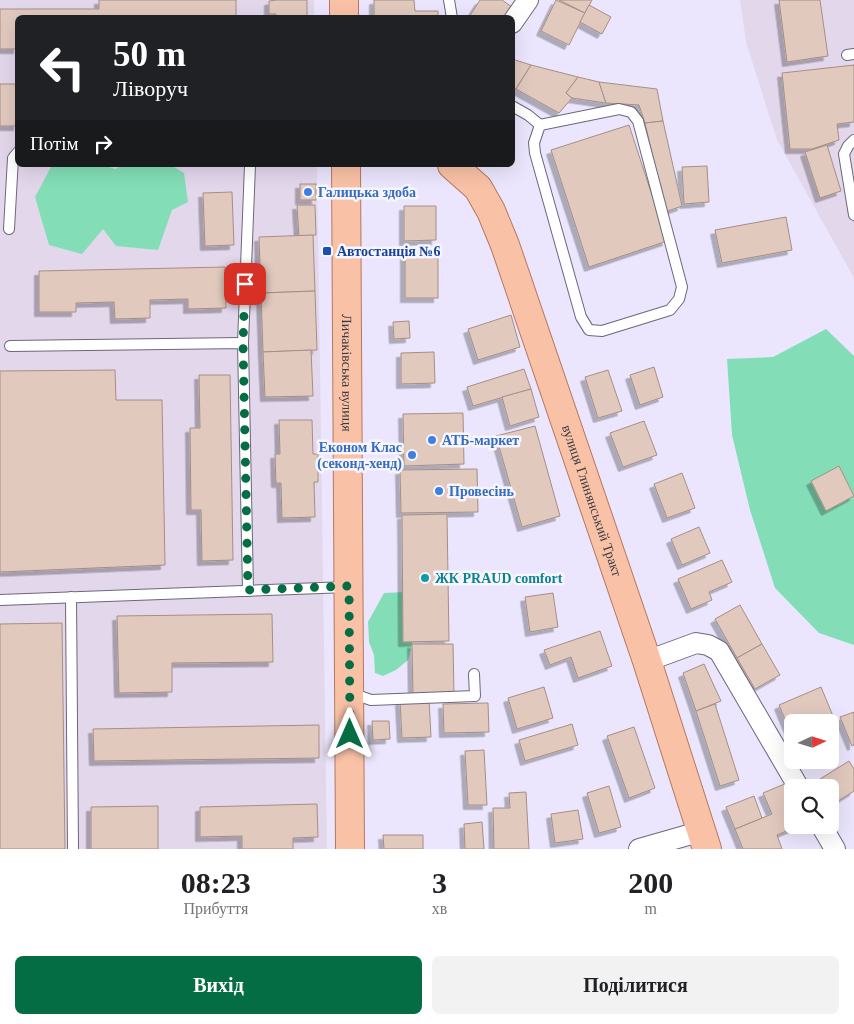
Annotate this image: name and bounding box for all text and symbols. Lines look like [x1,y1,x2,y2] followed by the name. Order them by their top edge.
[30,35,95,100] icon: left
[113,35,186,74] text: 50 m
[113,76,188,101] text: Ліворуч
[89,130,117,158] icon: right
[30,133,79,154] text: Потім
[318,185,416,200] place label: Галицька здоба
[302,186,314,198] marker: Галицька здоба
[337,244,440,259] place label: Автостанція №6
[321,245,333,257] marker: Автостанція №6
[224,263,266,305] pin
[231,270,259,298] icon: arrive
[339,314,355,432] street label: Личаківська вулиця
[559,423,625,579] street label: вулиця Глинянський Тракт
[442,433,519,448] place label: АТБ-маркет
[426,434,438,446] marker: АТБ-маркет
[317,440,402,472] place label: Економ Клас (секонд-хенд)
[406,449,418,461] marker: Економ Клас (секонд-хенд)
[449,484,514,499] place label: Провесінь
[433,485,445,497] marker: Провесінь
[435,571,563,586] place label: ЖК PRAUD comfort
[419,572,431,584] marker: ЖК PRAUD comfort
[323,707,375,759] position arrow
[784,714,839,769] north arrow
[784,714,839,834] map controls
[784,779,839,834] button: search
[181,866,251,899] text: 08:23
[432,866,447,899] text: 3
[628,866,673,899] text: 200
[183,900,248,917] text: Прибуття
[432,900,447,917] text: хв
[644,900,657,917] text: m
[15,956,422,1014] button: Вихід
[432,956,839,1014] button: Поділитися

